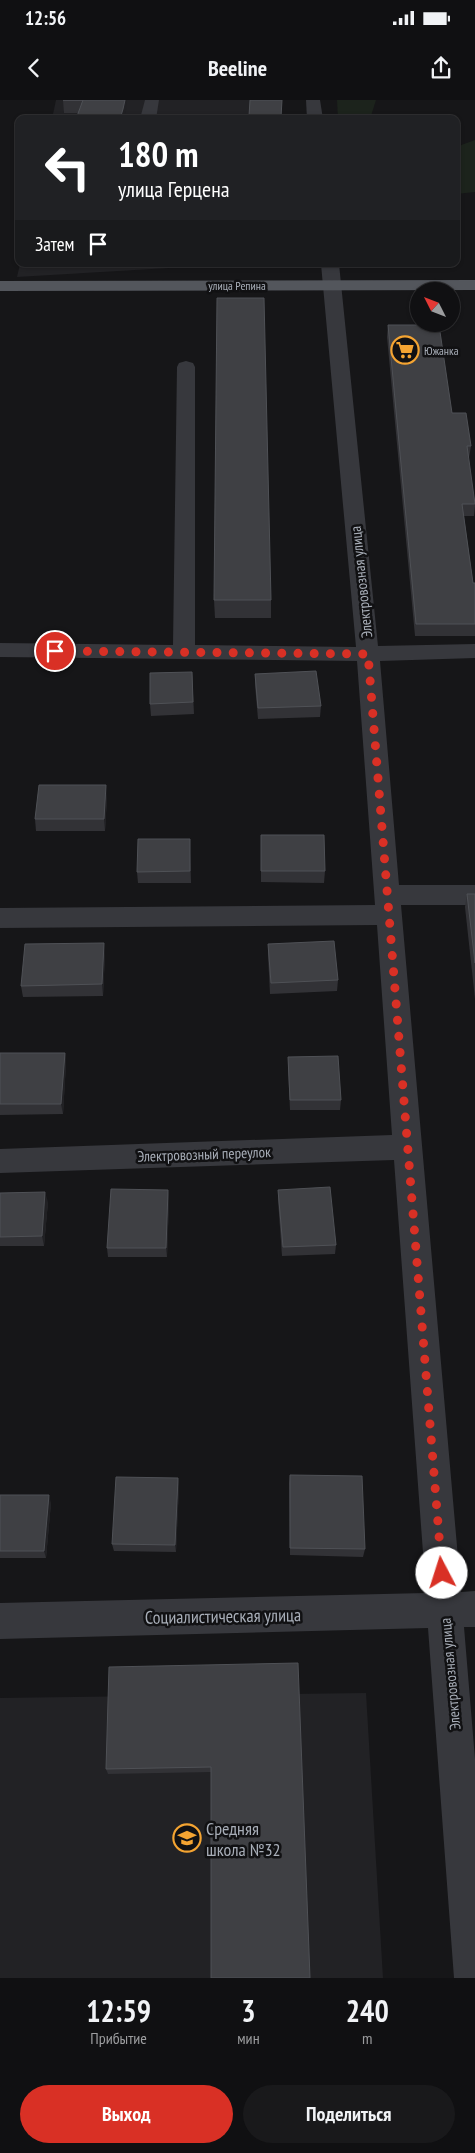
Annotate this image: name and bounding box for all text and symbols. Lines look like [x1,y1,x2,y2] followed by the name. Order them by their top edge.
[25,6,66,30] text: 12:56
[20,54,48,82] icon: back
[208,54,267,82] text: Beeline
[427,54,455,82] icon: share
[118,131,199,177] text: 180 m
[35,135,100,200] icon: left
[118,175,229,203] text: улица Герцена
[84,230,112,258] icon: arrive
[35,232,74,256] text: Затем
[208,278,266,293] street label: улица Репина
[410,282,460,332] north arrow
[410,282,460,332] map controls
[390,335,420,365] supermarket icon: Южанка
[424,343,459,358] place label: Южанка
[346,525,376,639] street label: Электровозная улица
[34,630,76,672] pin
[41,637,69,665] icon: arrive
[137,1142,271,1166] street label: Электровозный переулок
[415,1546,467,1598] position arrow
[145,1603,301,1629] street label: Социалистическая улица
[436,1617,464,1731] street label: Электровозная улица
[206,1817,281,1861] place label: Средняя школа №32
[172,1823,202,1853] school or university icon: Средняя школа №32
[86,1991,151,2030] text: 12:59
[241,1991,256,2030] text: 3
[346,1991,389,2030] text: 240
[90,2028,147,2048] text: Прибытие
[237,2028,260,2048] text: мин
[362,2028,373,2048] text: m
[20,2085,233,2143] button: Выход
[243,2085,455,2143] button: Поделиться

